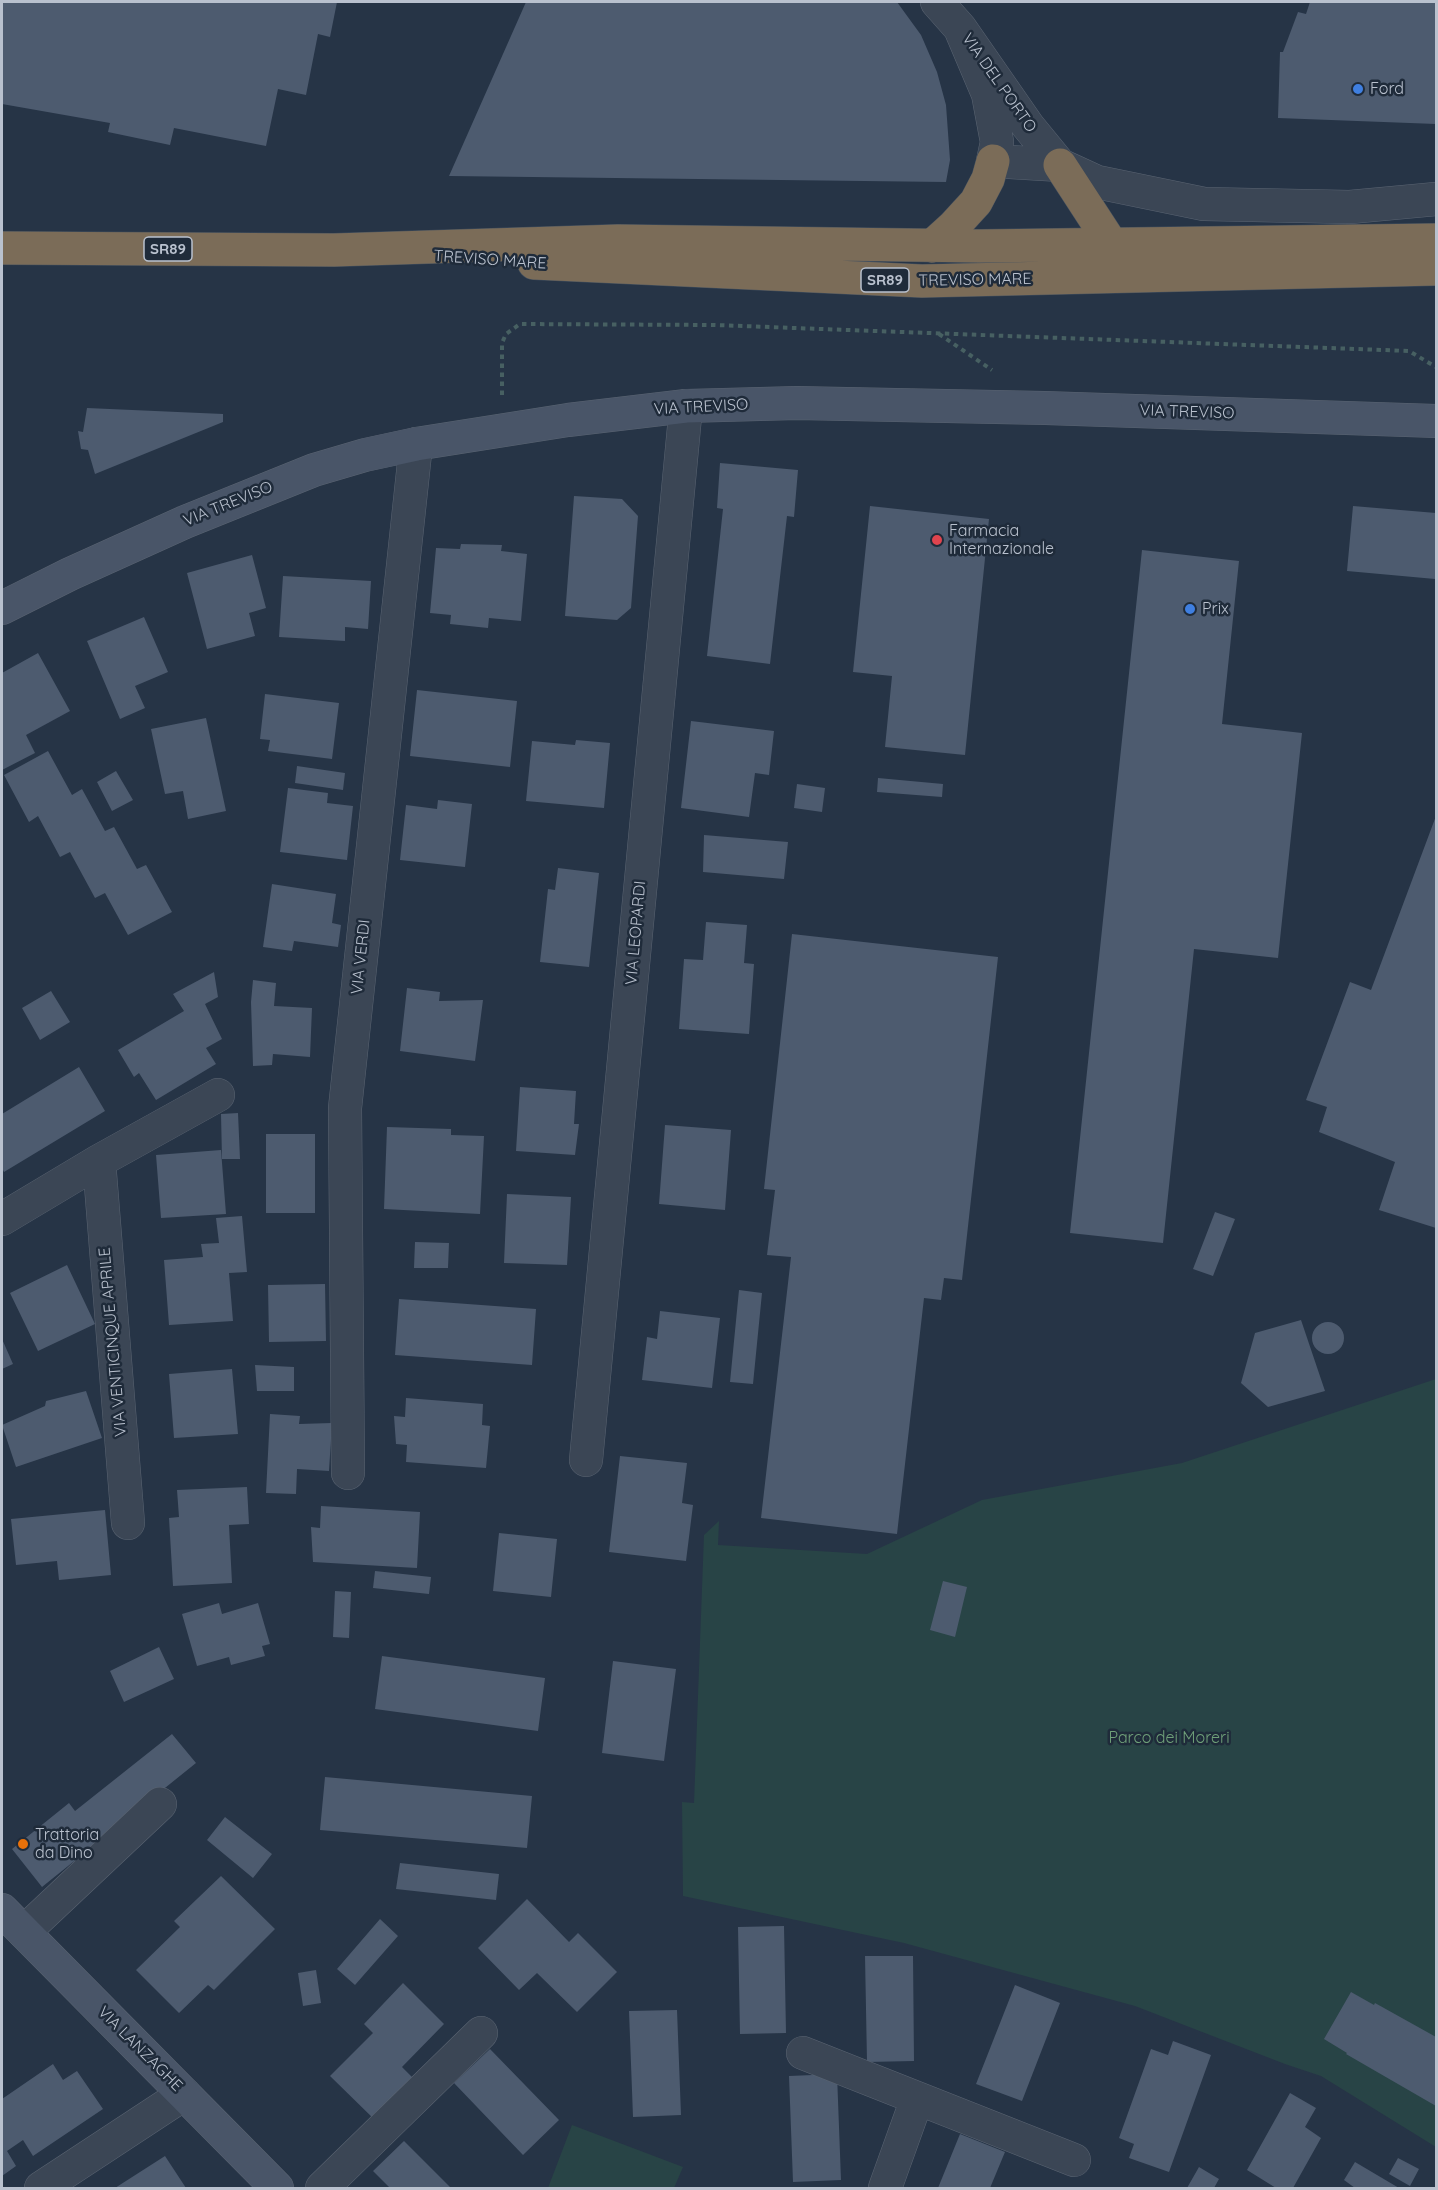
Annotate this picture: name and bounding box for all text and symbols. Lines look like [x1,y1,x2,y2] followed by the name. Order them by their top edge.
[958,30,1040,136] street label: VIA DEL PORTO
[1370,79,1404,99] place label: Ford
[1351,82,1365,96] marker: Ford
[144,237,192,261] road number: SR89
[433,246,547,274] street label: TREVISO MARE
[861,268,909,292] road number: SR89
[918,269,1032,291] street label: TREVISO MARE
[653,395,749,419] street label: VIA TREVISO
[1139,401,1235,423] street label: VIA TREVISO
[180,477,276,531] street label: VIA TREVISO
[949,521,1054,559] place label: Farmacia Internazionale
[930,533,944,547] marker: Farmacia Internazionale
[1202,599,1229,619] place label: Prix
[1183,602,1197,616] marker: Prix
[622,880,650,986] street label: VIA LEOPARDI
[348,919,374,995] street label: VIA VERDI
[95,1247,131,1437] street label: VIA VENTICINQUE APRILE
[1108,1728,1230,1748] park label: Parco dei Moreri
[35,1825,99,1863] place label: Trattoria da Dino
[16,1837,30,1851] marker: Trattoria da Dino
[94,2003,186,2095] street label: VIA LANZAGHE

